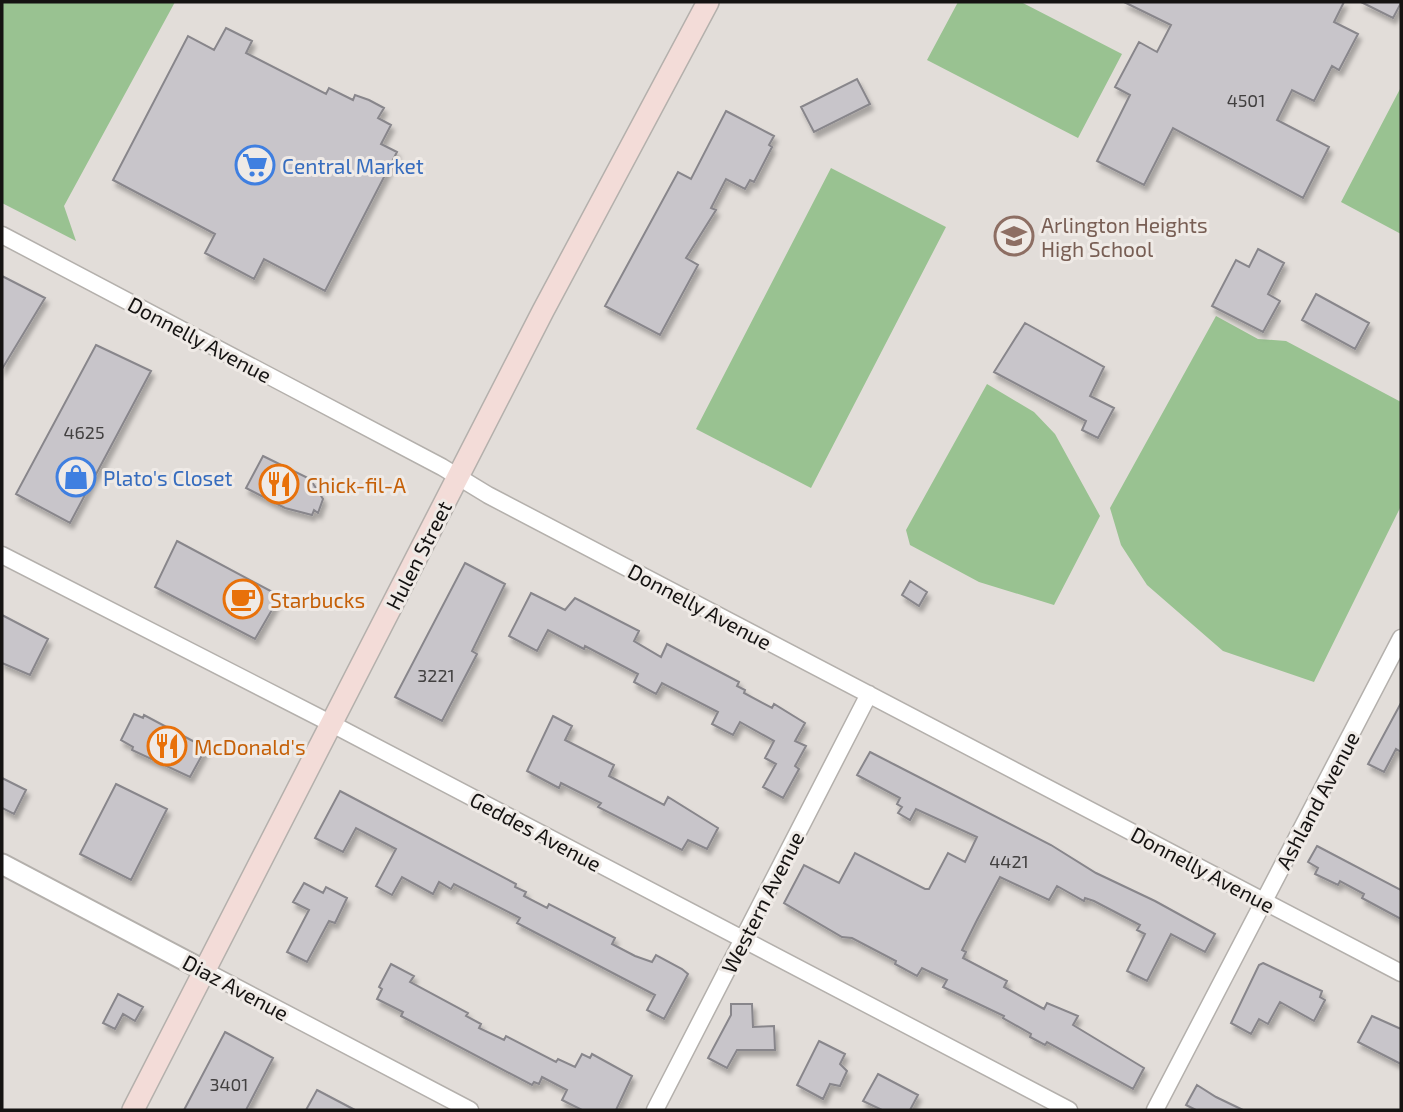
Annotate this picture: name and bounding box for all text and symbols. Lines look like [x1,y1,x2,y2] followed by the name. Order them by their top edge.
[1227,89,1265,111] house number: 4501
[234,144,276,186] supermarket icon: Central Market
[282,153,424,178] place label: Central Market
[1041,212,1208,261] place label: Arlington Heights High School
[993,215,1035,257] school or university icon: Arlington Heights High School
[124,291,276,387] street label: Donnelly Avenue
[63,421,105,443] house number: 4625
[55,456,97,498] shop icon: Plato's Closet
[258,463,300,505] restaurant icon: Chick-fil-A
[103,465,233,490] place label: Plato's Closet
[306,472,406,497] place label: Chick-fil-A
[380,496,456,614] street label: Hulen Street
[624,558,776,654] street label: Donnelly Avenue
[222,578,264,620] cafe icon: Starbucks
[270,587,365,612] place label: Starbucks
[417,664,455,686] house number: 3221
[146,725,188,767] restaurant icon: McDonald's
[1270,727,1364,873] street label: Ashland Avenue
[194,734,306,759] place label: McDonald's
[466,786,606,876] street label: Geddes Avenue
[1127,821,1279,917] street label: Donnelly Avenue
[715,827,809,977] street label: Western Avenue
[989,850,1029,872] house number: 4421
[179,949,293,1025] street label: Diaz Avenue
[209,1073,249,1095] house number: 3401

